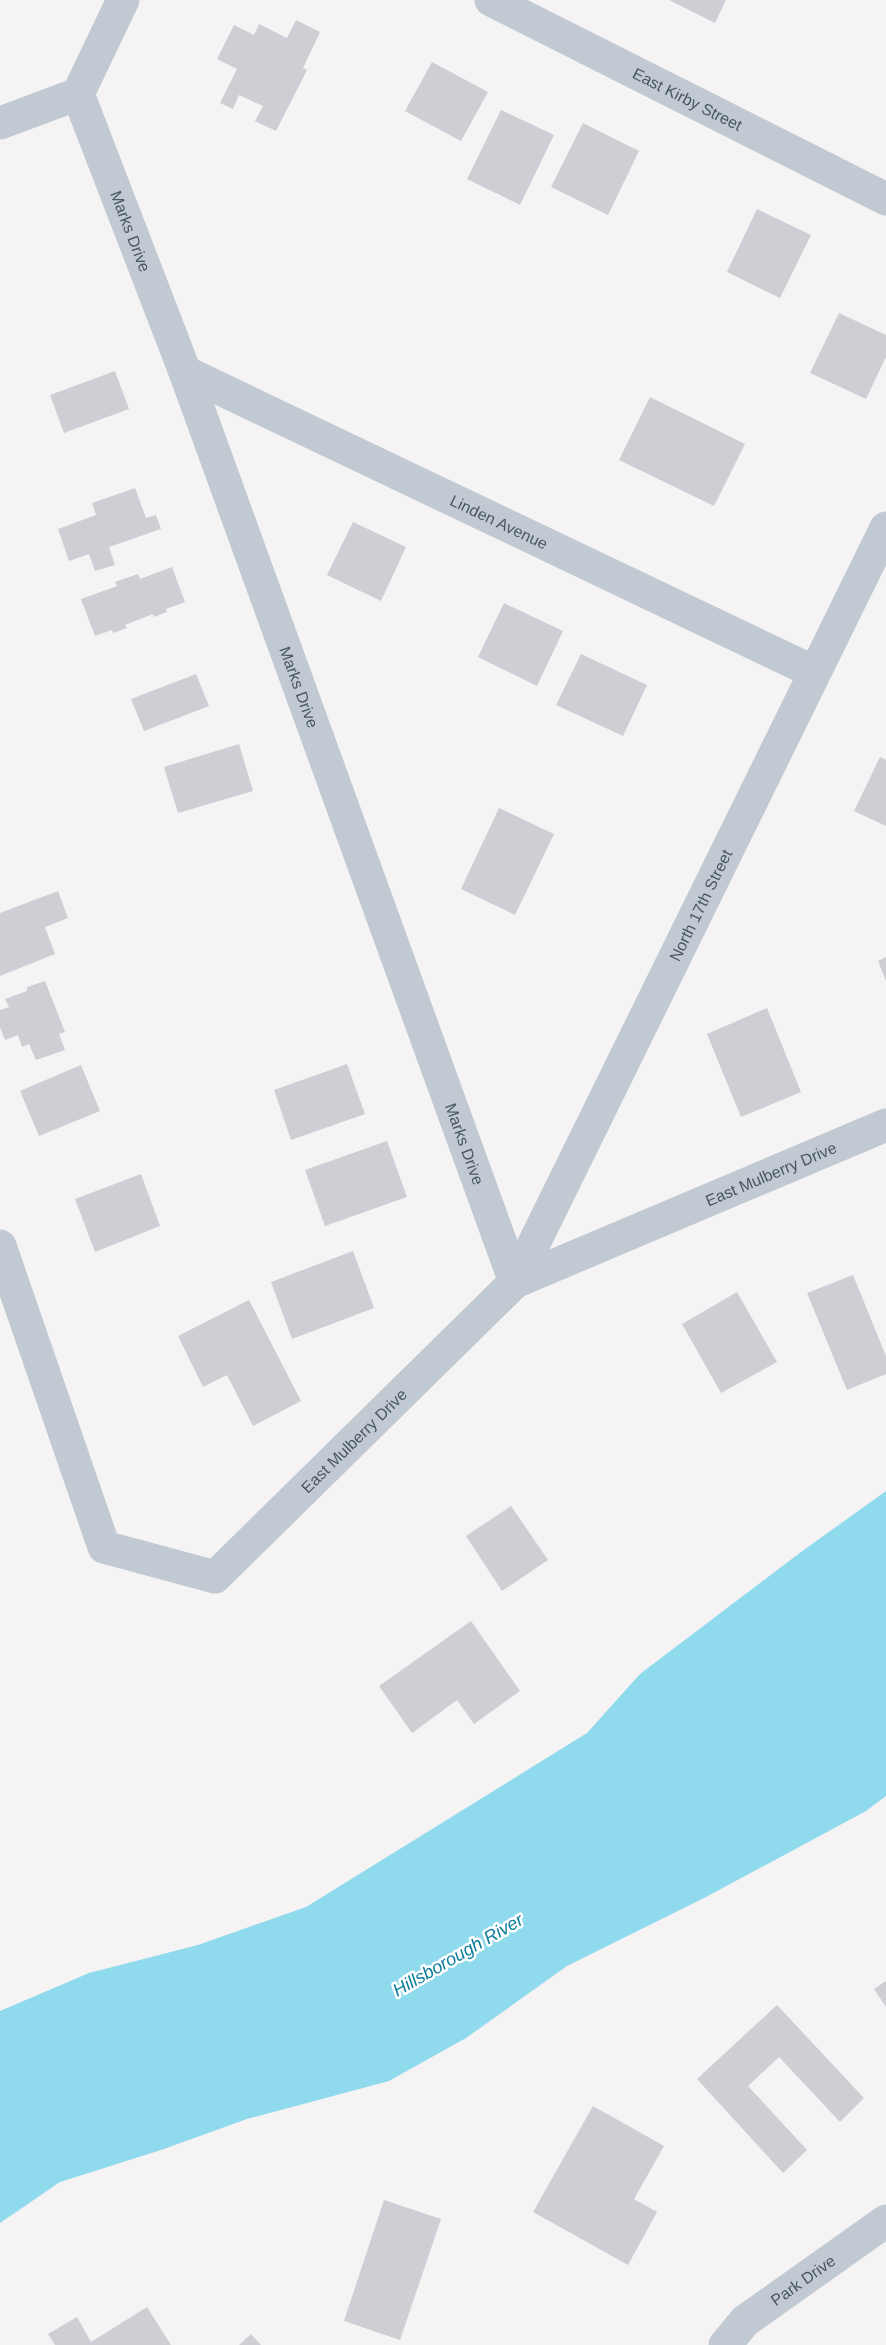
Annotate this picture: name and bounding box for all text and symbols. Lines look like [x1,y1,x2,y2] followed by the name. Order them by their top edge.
[630,65,745,134] street label: East Kirby Street
[107,188,154,274] street label: Marks Drive
[448,492,550,553] street label: Linden Avenue
[276,644,321,730] street label: Marks Drive
[666,846,736,964] street label: North 17th Street
[442,1101,487,1187] street label: Marks Drive
[703,1139,839,1209] street label: East Mulberry Drive
[298,1386,410,1496] street label: East Mulberry Drive
[389,1909,528,2000] water label: Hillsborough River
[768,2252,838,2309] street label: Park Drive

